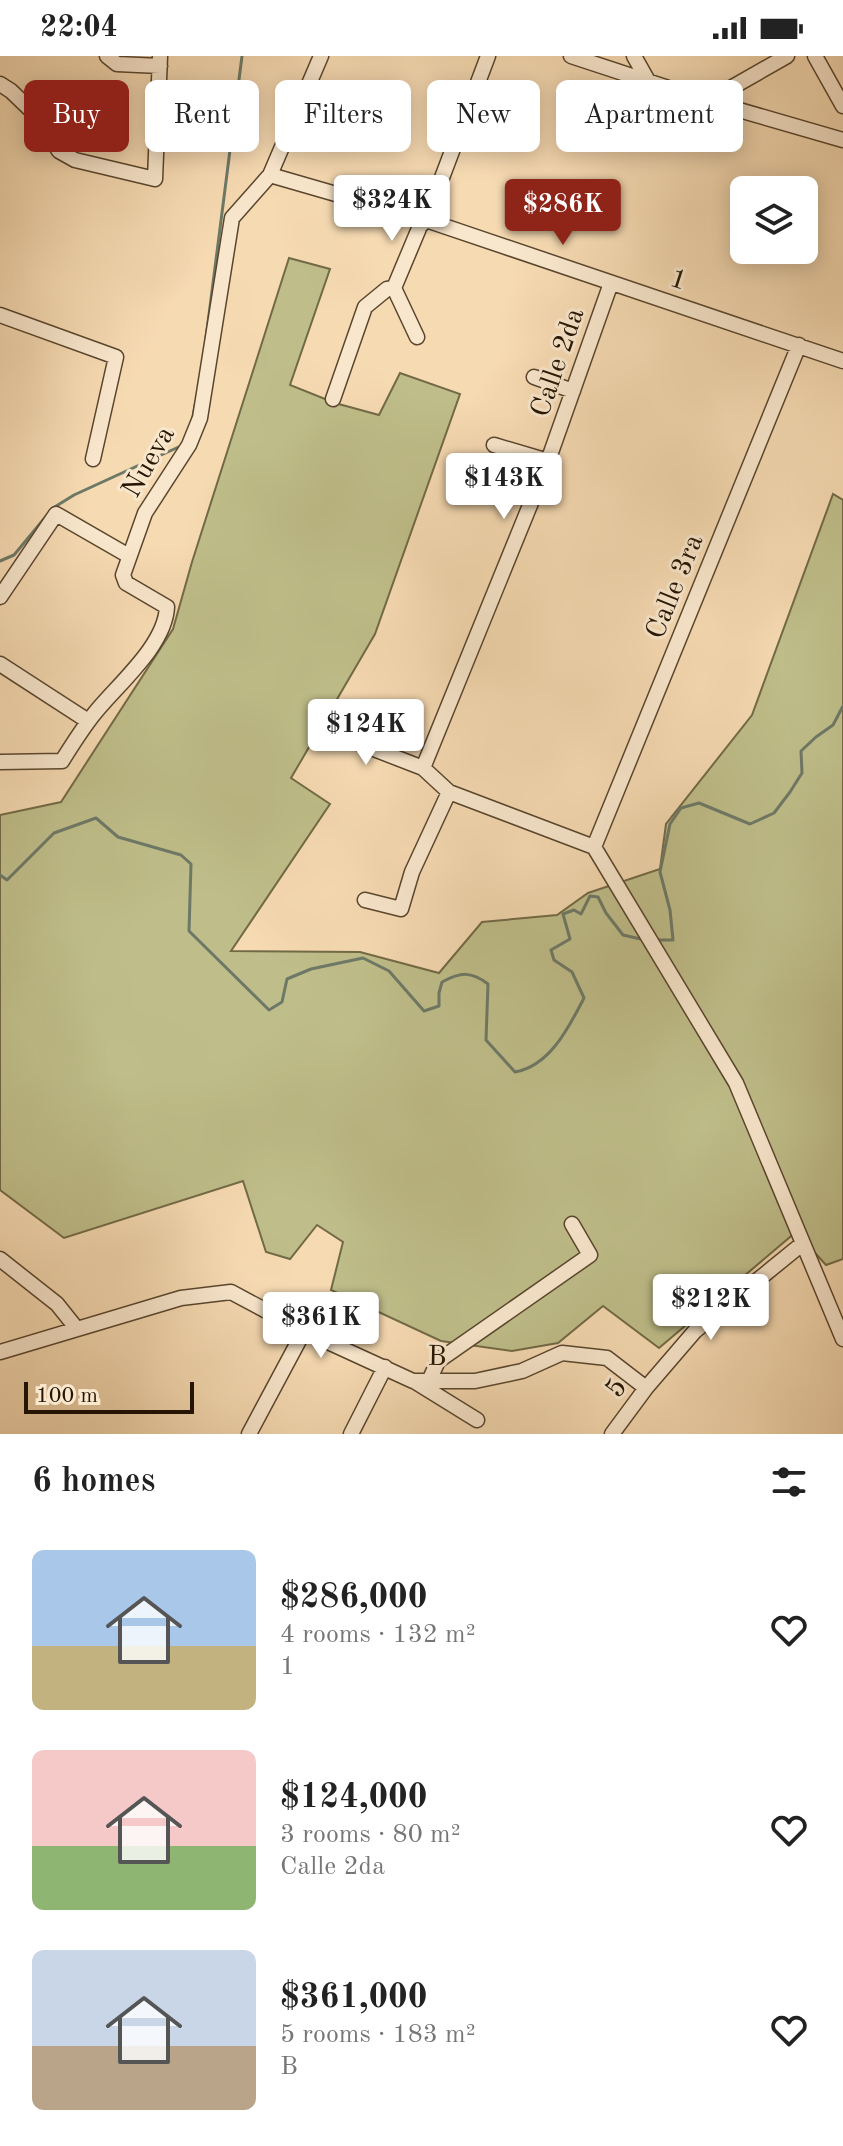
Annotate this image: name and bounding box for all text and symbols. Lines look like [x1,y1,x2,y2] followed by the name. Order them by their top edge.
[40,13,118,43] text: 22:04
[24,80,129,152] chip: Buy
[145,80,259,152] chip: Rent
[275,80,411,152] chip: Filters
[427,80,540,152] chip: New
[556,80,743,152] chip: Apartment
[336,175,448,243] pin: $324K
[730,176,818,264] map controls
[730,176,818,264] button: layers
[507,179,619,247] pin: $286K
[352,188,432,214] text: $324K
[523,192,603,218] text: $286K
[666,265,690,297] street label: 1
[527,305,591,421] street label: Calle 2da
[118,422,181,503] street label: Nueva
[448,453,560,521] pin: $143K
[464,466,544,492] text: $143K
[642,531,709,643] street label: Calle 3ra
[310,699,422,767] pin: $124K
[326,712,406,738] text: $124K
[655,1274,767,1342] pin: $212K
[671,1287,751,1313] text: $212K
[265,1292,377,1360] pin: $361K
[281,1305,361,1331] text: $361K
[427,1344,447,1372] street label: B
[601,1374,633,1404] street label: 5
[24,1378,194,1414] scale bar
[36,1385,98,1407] text: 100 m
[767,1460,811,1504] icon: filters
[32,1465,155,1499] text: 6 homes
[280,1581,428,1615] text: $286,000
[96,1582,192,1678] icon: home
[767,1608,811,1652] icon: heart
[280,1622,476,1648] text: 4 rooms · 132 m²
[280,1654,295,1680] text: 1
[280,1781,428,1815] text: $124,000
[96,1782,192,1878] icon: home
[767,1808,811,1852] icon: heart
[280,1822,461,1848] text: 3 rooms · 80 m²
[280,1854,385,1880] text: Calle 2da
[280,1981,428,2015] text: $361,000
[96,1982,192,2078] icon: home
[767,2008,811,2052] icon: heart
[280,2022,476,2048] text: 5 rooms · 183 m²
[280,2054,298,2080] text: B

